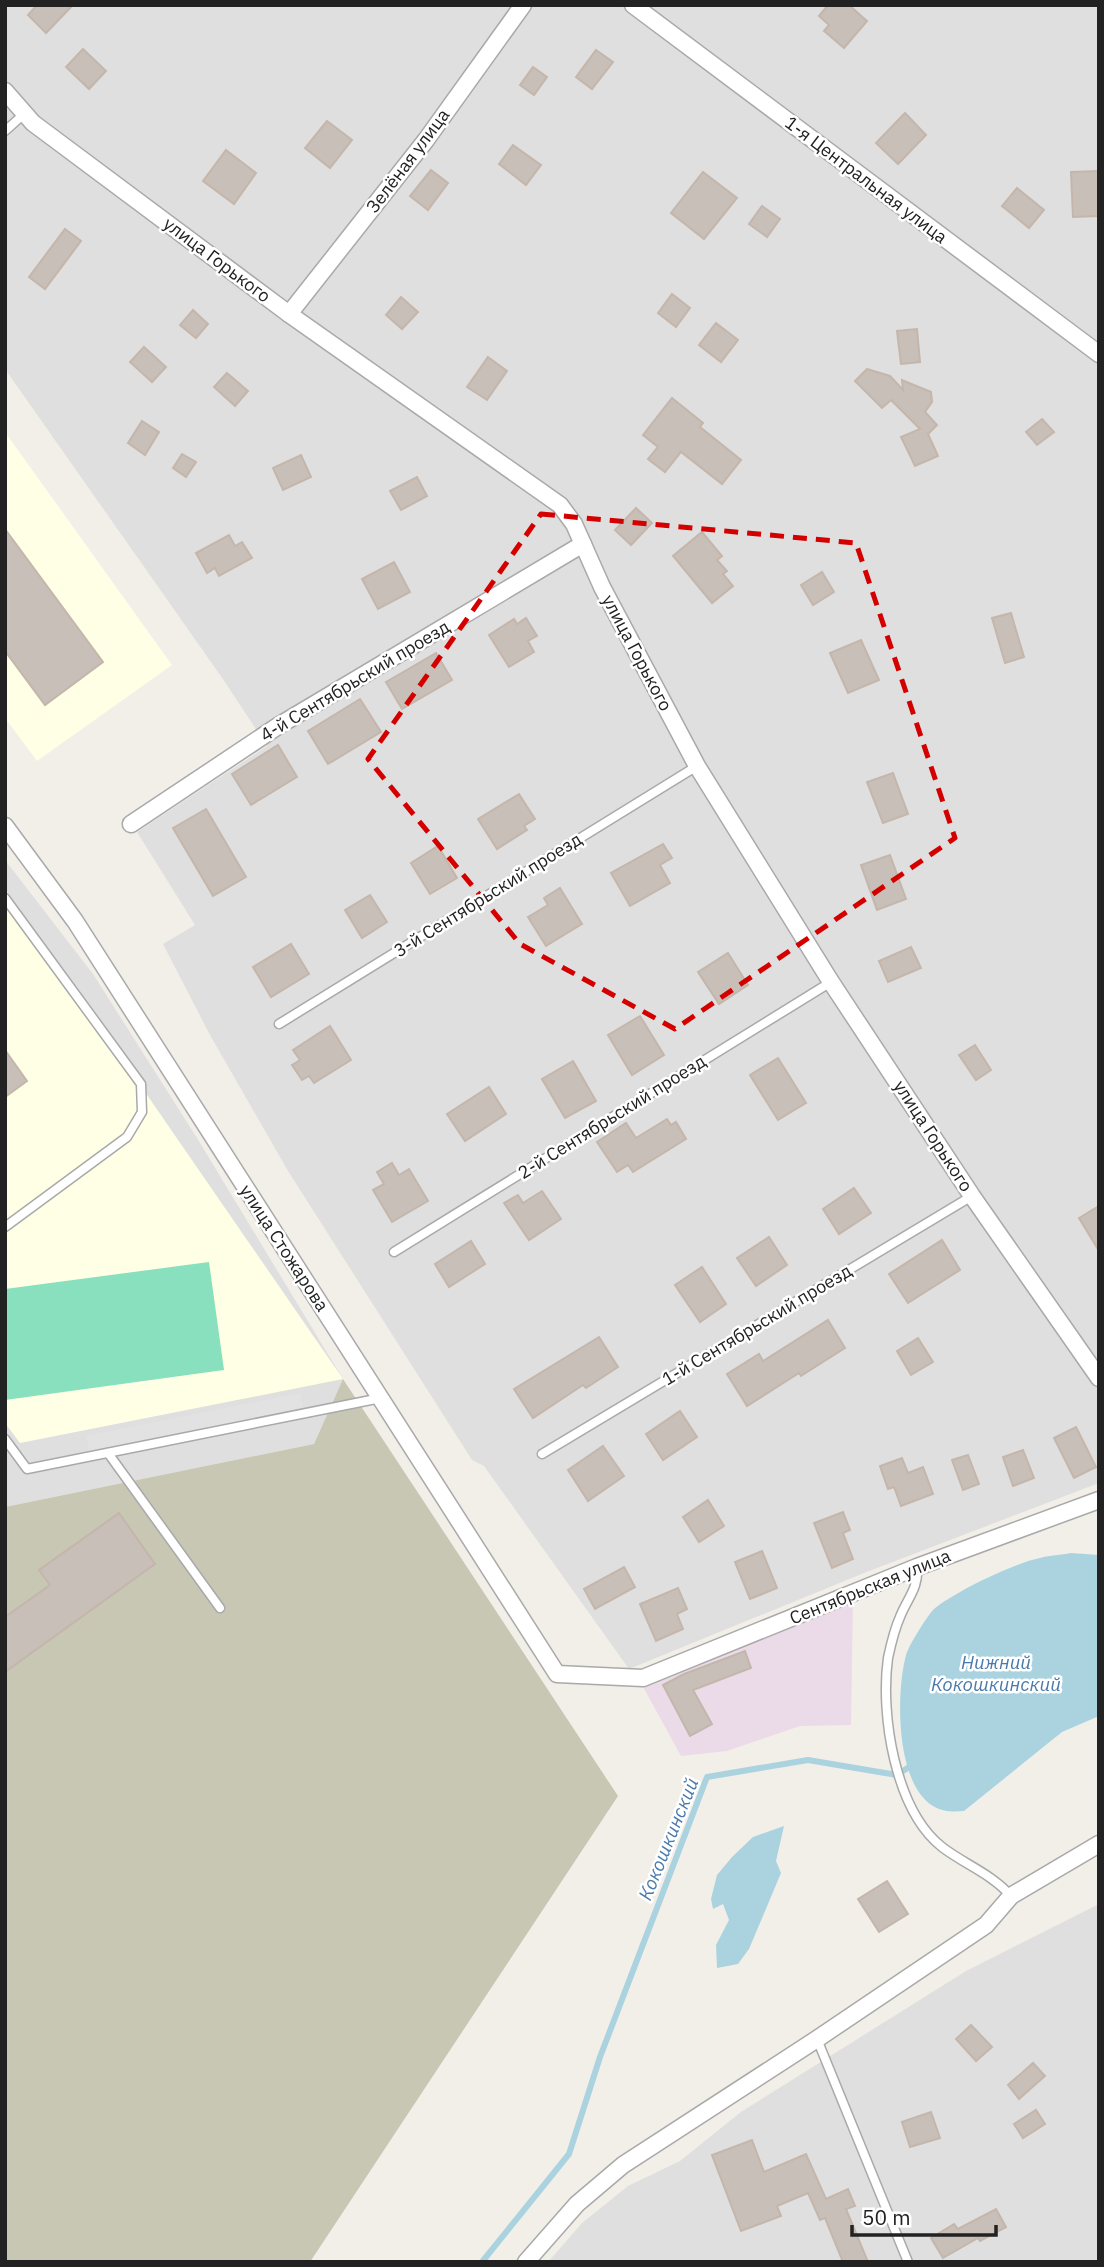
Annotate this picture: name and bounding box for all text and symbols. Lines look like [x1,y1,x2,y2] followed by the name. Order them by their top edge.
[361,104,454,217] street label: Зелёная улица
[780,111,952,248] street label: 1-я Центральная улица
[159,212,276,307] street label: улица Горького
[597,591,678,715] street label: улица Горького
[256,615,454,746] street label: 4-й Сентябрьский проезд
[390,827,586,962] street label: 3-й Сентябрьский проезд
[514,1049,710,1184] street label: 2-й Сентябрьский проезд
[889,1076,978,1196] street label: улица Горького
[235,1180,334,1316] street label: улица Стожарова
[658,1259,856,1390] street label: 1-й Сентябрьский проезд
[786,1544,954,1629] street label: Сентябрьская улица
[931,1650,1061,1696] water label: Нижний Кокошкинский
[633,1774,703,1904] water label: Кокошкинский
[852,2194,996,2238] scale bar
[862,2203,911,2231] text: 50 m

